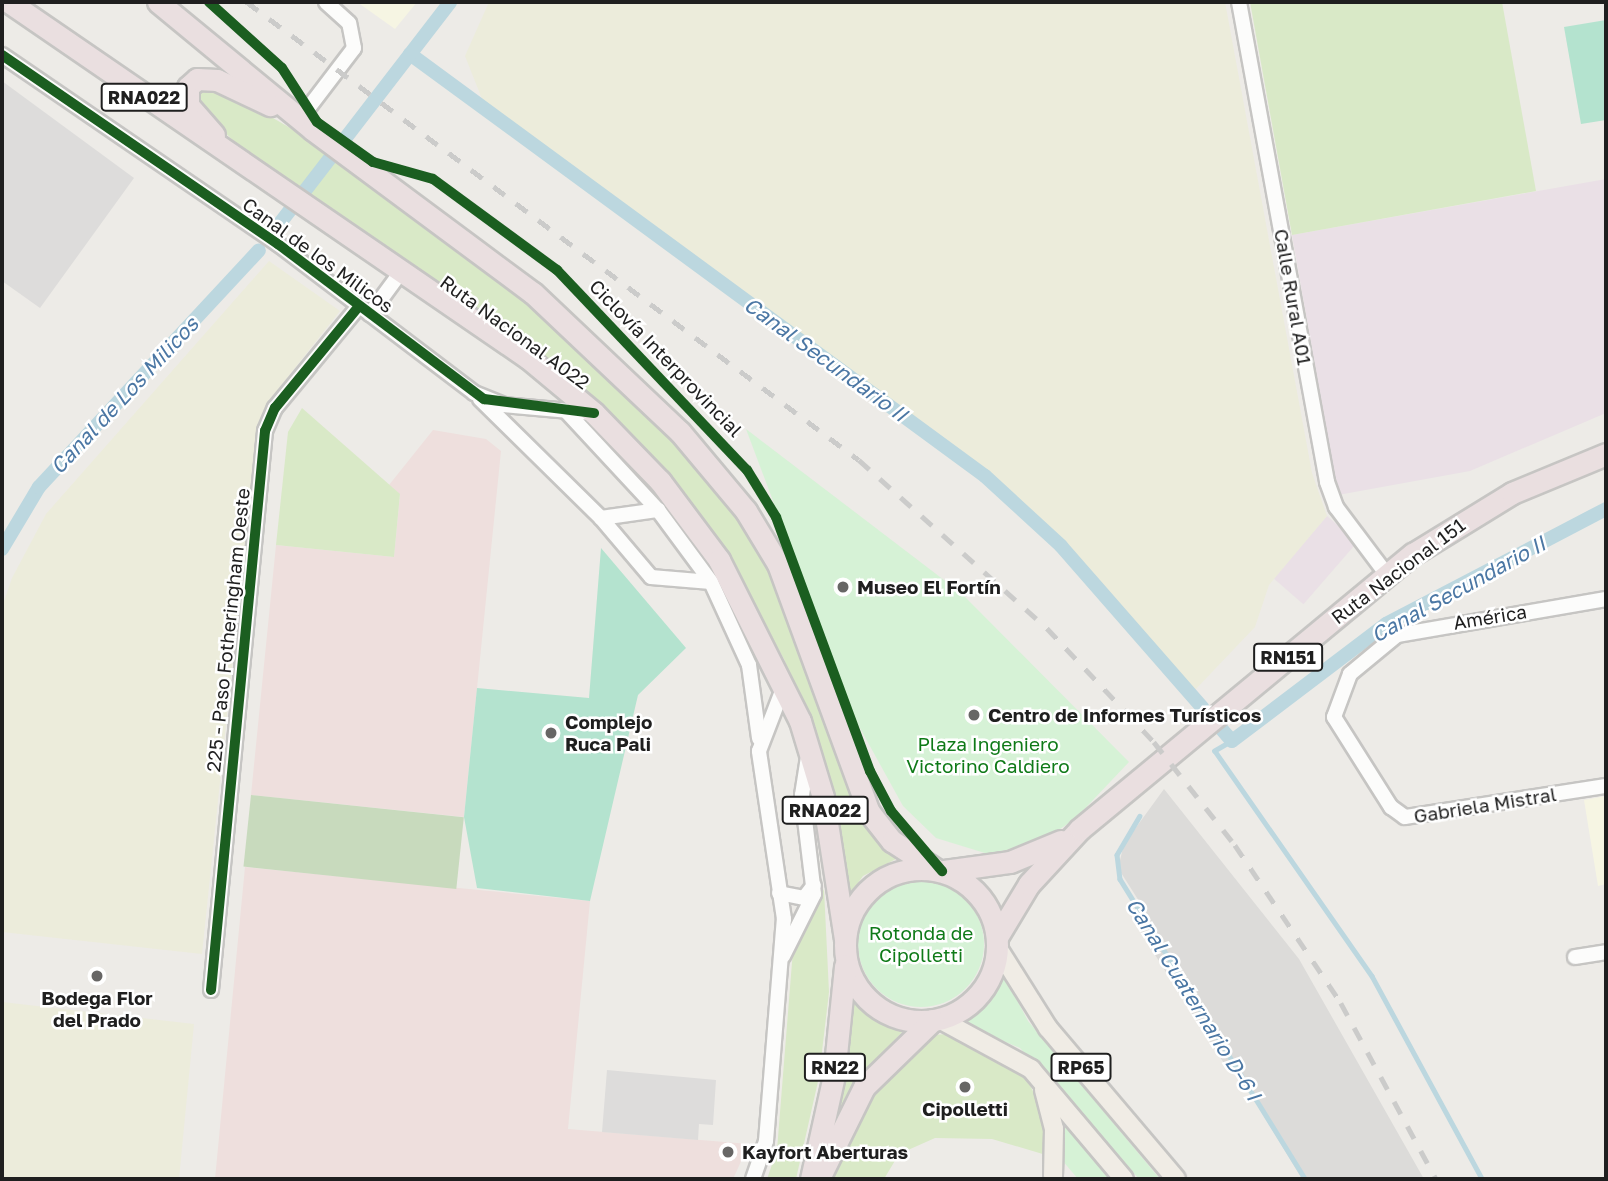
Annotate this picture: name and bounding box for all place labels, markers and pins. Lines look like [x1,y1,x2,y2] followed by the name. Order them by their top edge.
[857,576,1001,598] place label: Museo El Fortín
[835,579,851,595] marker: Museo El Fortín
[988,704,1261,726] place label: Centro de Informes Turísticos
[966,707,982,723] marker: Centro de Informes Turísticos
[565,711,652,755] place label: Complejo Ruca Pali
[543,725,559,741] marker: Complejo Ruca Pali
[89,968,105,984] marker: Bodega Flor del Prado
[41,987,153,1031] place label: Bodega Flor del Prado
[957,1079,973,1095] marker: Cipolletti
[922,1098,1008,1120] place label: Cipolletti
[742,1141,908,1163] place label: Kayfort Aberturas
[720,1144,736,1160] marker: Kayfort Aberturas

